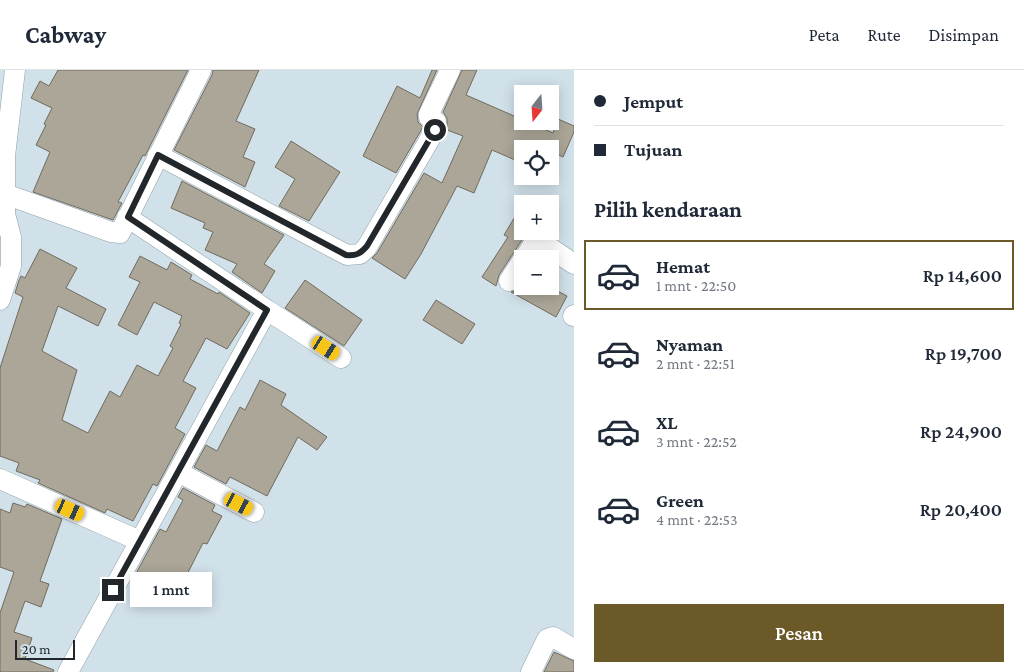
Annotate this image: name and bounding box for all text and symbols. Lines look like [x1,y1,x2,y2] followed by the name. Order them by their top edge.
[25,21,106,48] text: Cabway
[809,25,840,45] text: Peta
[868,25,901,45] text: Rute
[929,25,999,45] text: Disimpan
[514,85,559,130] north arrow
[514,85,559,295] map controls
[624,91,683,112] text: Jemput
[424,119,446,141] route start
[624,139,682,160] text: Tujuan
[514,140,559,185] button: locate
[514,195,559,240] button: +
[594,197,742,222] text: Pilih kendaraan
[514,250,559,295] button: −
[596,253,641,298] icon: car
[656,256,710,277] text: Hemat
[923,265,1002,286] text: Rp 14,600
[656,277,736,294] text: 1 mnt · 22:50
[596,331,641,376] icon: car
[309,334,342,362] car
[656,334,723,355] text: Nyaman
[925,343,1002,364] text: Rp 19,700
[656,355,735,372] text: 2 mnt · 22:51
[596,409,641,454] icon: car
[656,412,678,433] text: XL
[920,421,1002,442] text: Rp 24,900
[656,433,737,450] text: 3 mnt · 22:52
[596,487,641,532] icon: car
[656,490,704,511] text: Green
[222,491,255,517] car
[53,497,86,523] car
[920,499,1002,520] text: Rp 20,400
[656,511,738,528] text: 4 mnt · 22:53
[130,572,213,608] callout: 1 mnt
[102,579,124,601] route end
[153,581,189,598] text: 1 mnt
[594,604,1004,662] button: Pesan
[15,637,75,660] scale bar
[22,641,50,657] text: 20 m

